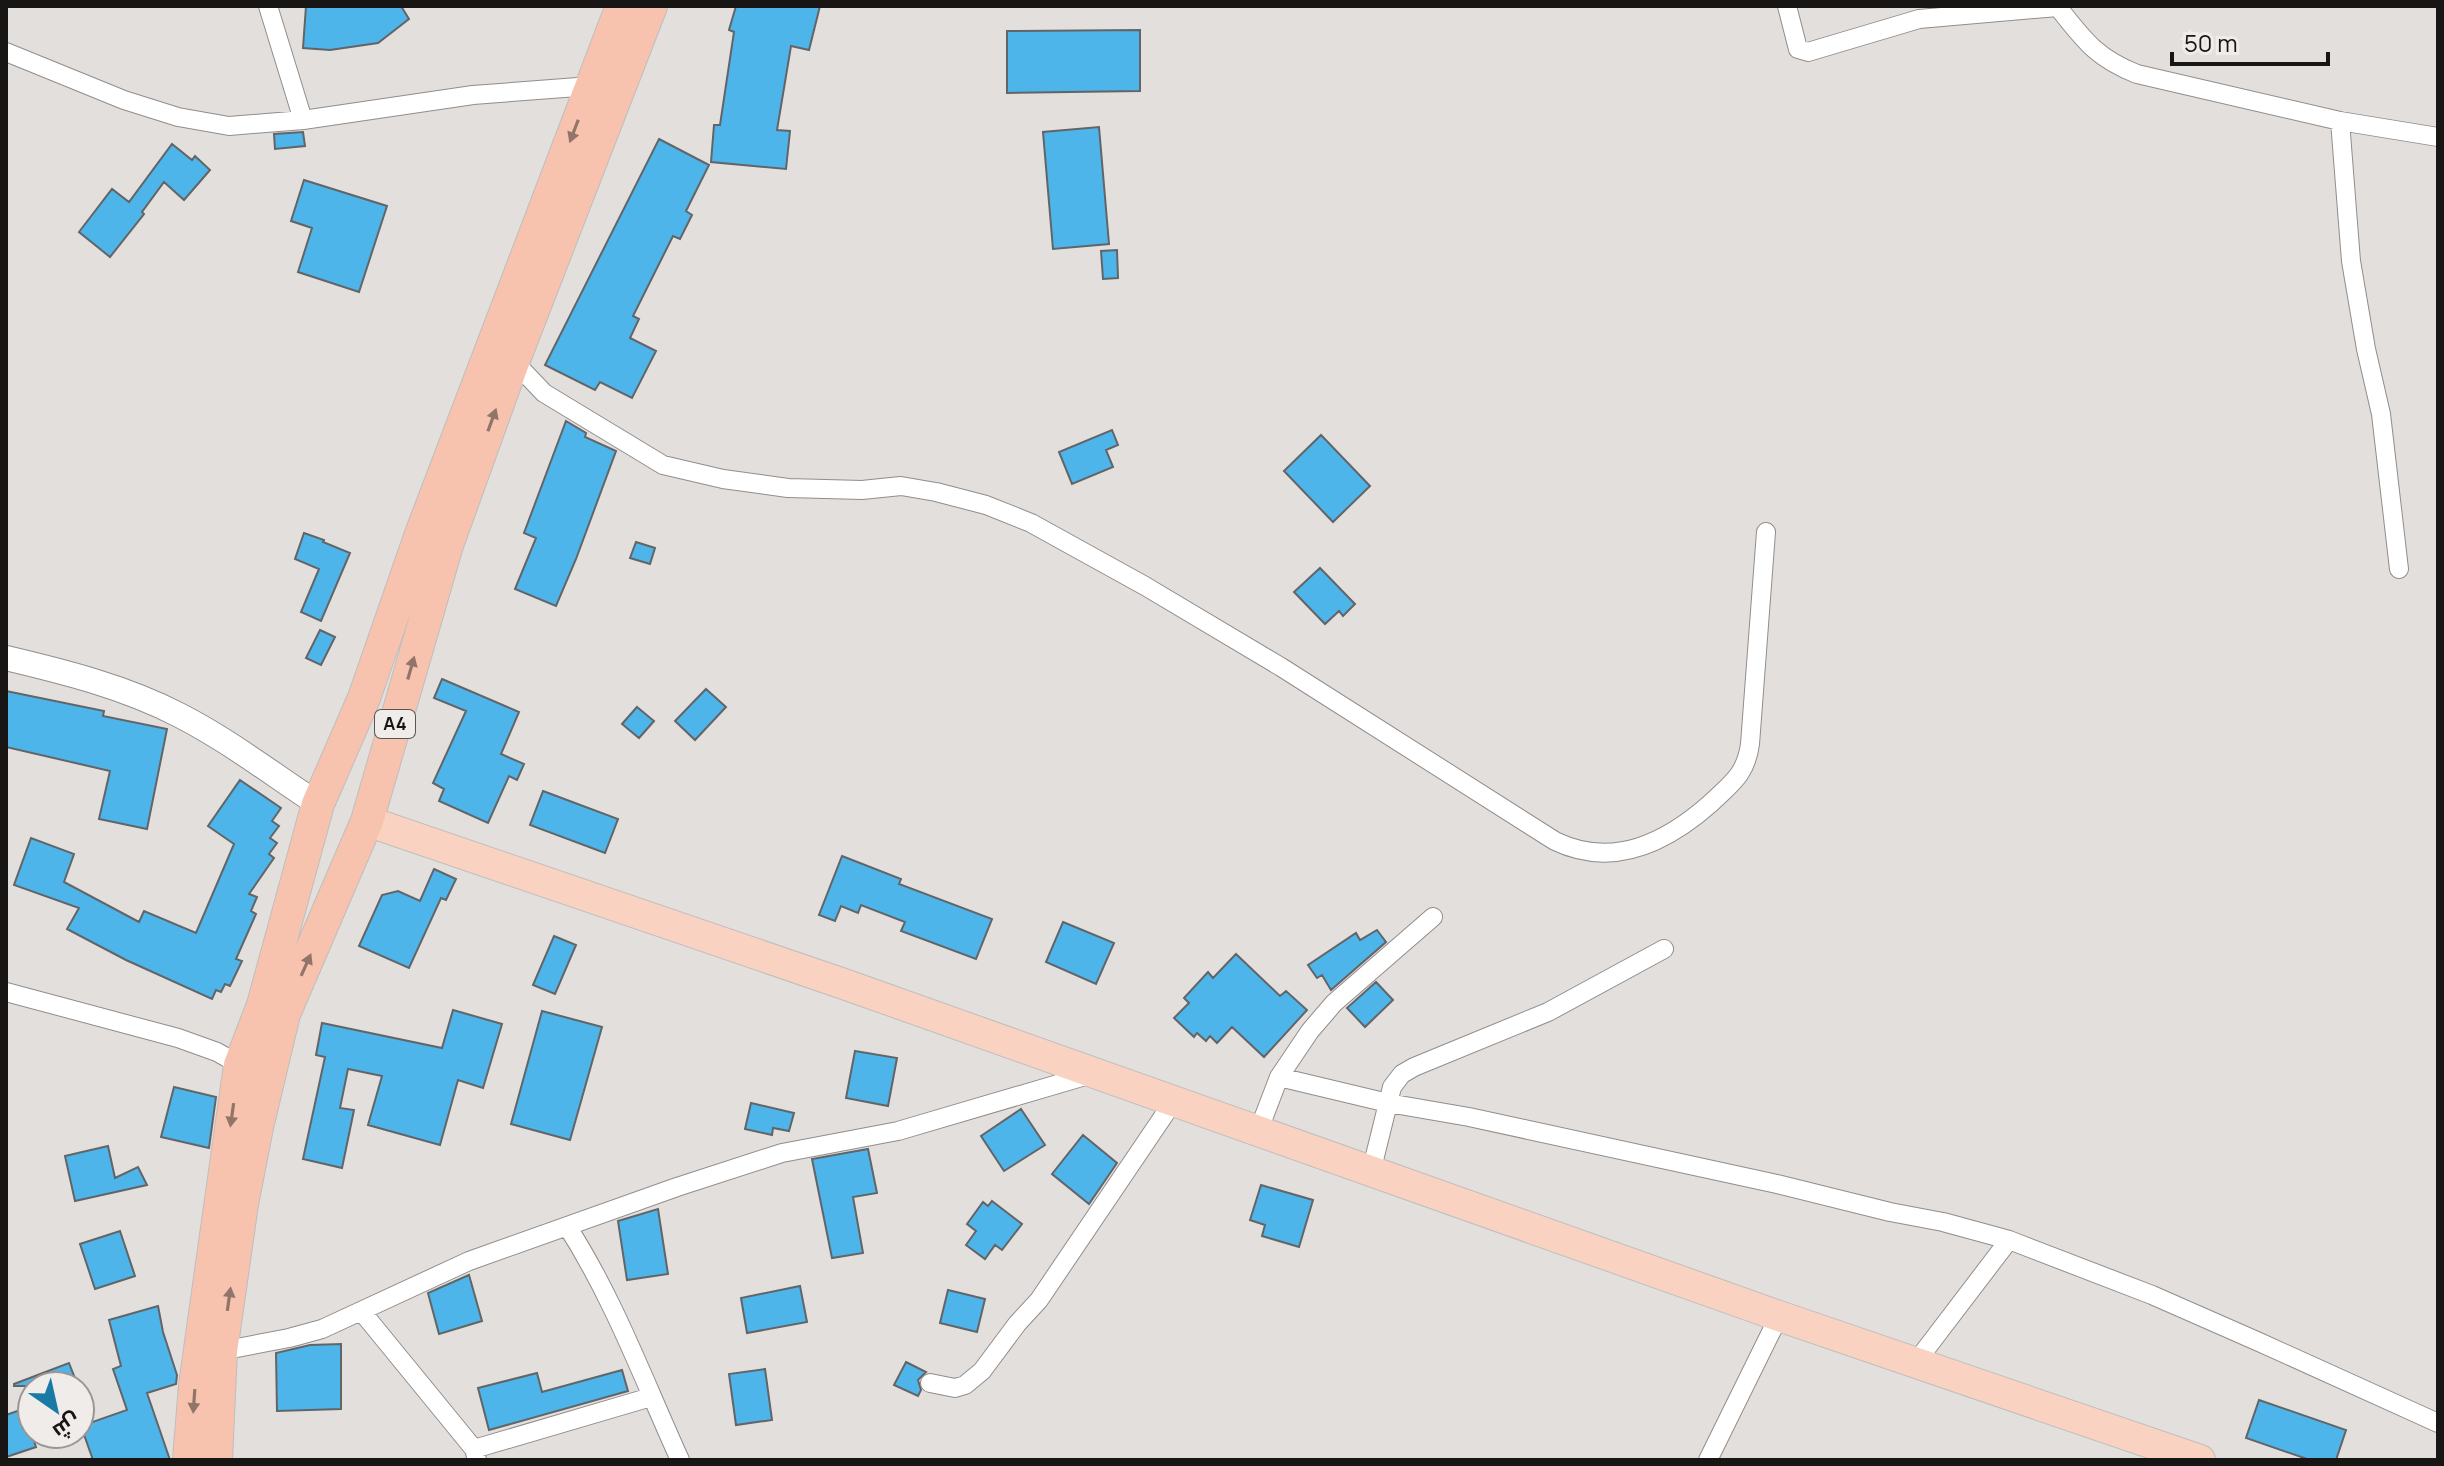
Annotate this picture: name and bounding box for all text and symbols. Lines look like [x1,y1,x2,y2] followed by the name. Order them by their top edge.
[2172,16,2328,66] scale bar
[2184,26,2238,59] text: 50 m
[567,119,580,143] one-way arrow
[486,408,498,432] one-way arrow
[405,655,418,679] one-way arrow
[375,710,415,738] road number: A4
[299,953,313,977] one-way arrow
[225,1103,238,1128] one-way arrow
[223,1286,236,1311] one-way arrow
[16,1370,96,1450] north arrow
[187,1389,200,1414] one-way arrow
[47,1406,87,1447] text: ش

